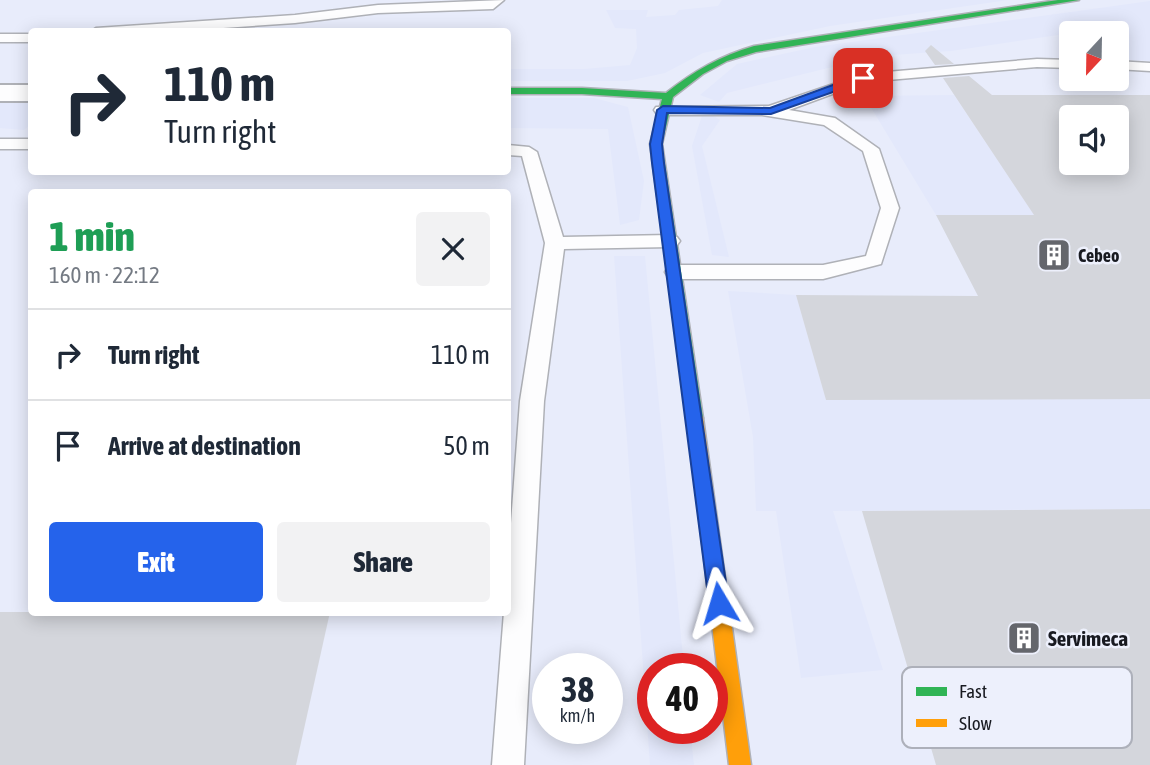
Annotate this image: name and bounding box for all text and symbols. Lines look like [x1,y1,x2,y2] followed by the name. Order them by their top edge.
[1059,21,1129,91] north arrow
[1059,21,1129,175] map controls
[833,48,893,108] pin
[164,55,275,111] text: 110 m
[49,56,140,147] icon: right
[844,59,882,97] icon: arrive
[1059,105,1129,175] button: sound
[164,113,277,150] text: Turn right
[49,212,135,260] text: 1 min
[416,212,490,286] button: close
[1035,236,1073,274] building icon: Cebeo
[1078,245,1119,266] place label: Cebeo
[49,262,160,288] text: 160 m · 22:12
[49,336,87,374] icon: right
[108,340,199,370] text: Turn right
[431,340,490,370] text: 110 m
[49,427,87,465] icon: arrive
[108,431,301,461] text: Arrive at destination
[443,431,490,461] text: 50 m
[49,522,263,602] button: Exit
[277,522,490,602] button: Share
[682,566,756,640] position arrow
[1005,619,1043,657] building icon: Servimeca
[1048,626,1128,650] place label: Servimeca
[637,653,728,744] speed limit sign: 40
[902,667,1132,748] legend
[561,669,594,709] text: 38
[959,680,987,702] text: Fast
[560,705,595,726] text: km/h
[959,712,993,734] text: Slow

